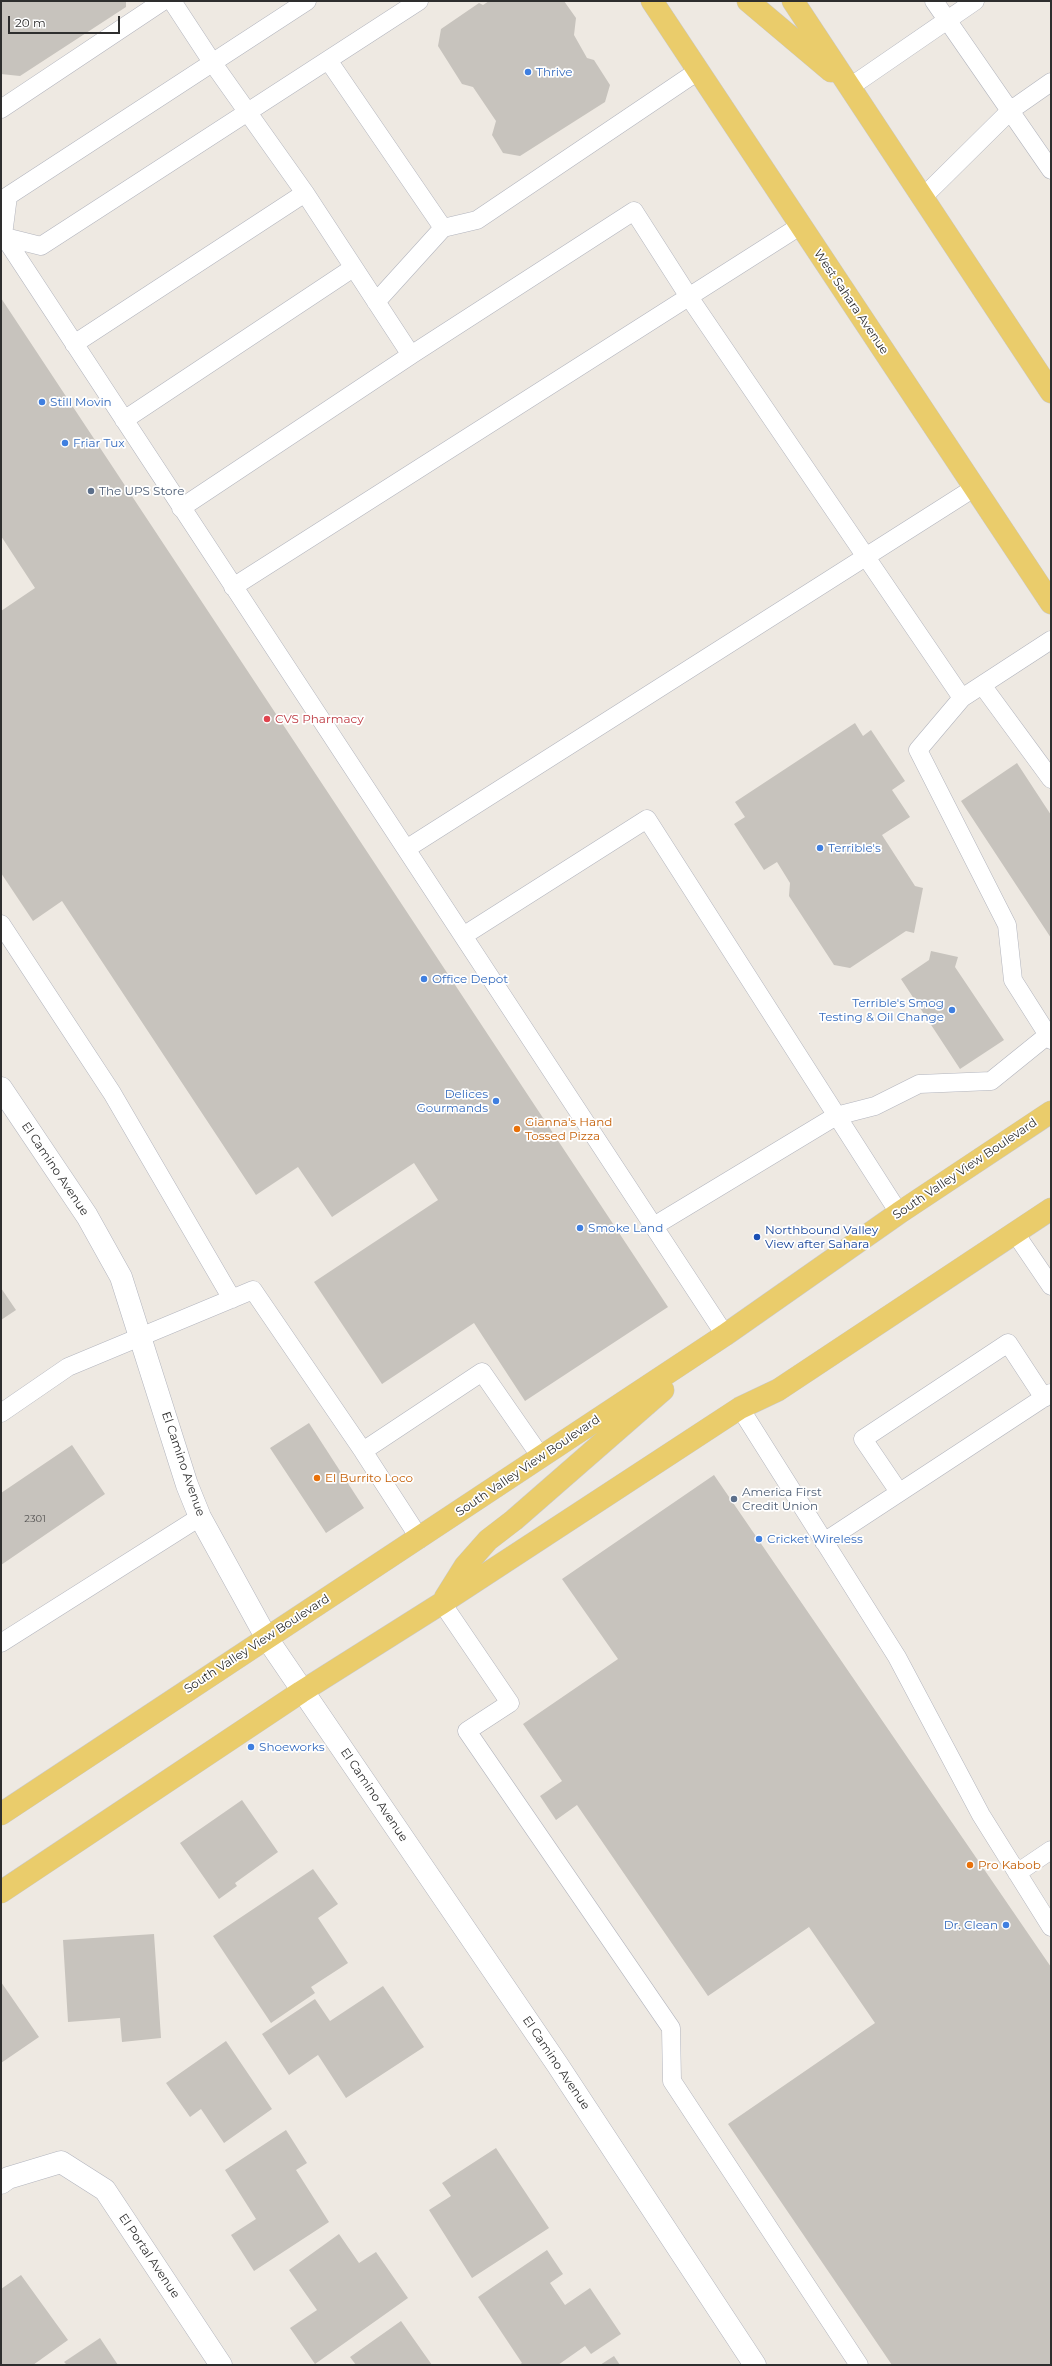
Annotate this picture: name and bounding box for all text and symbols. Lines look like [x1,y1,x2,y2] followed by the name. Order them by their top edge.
[10,8,122,34] scale bar
[15,15,46,30] text: 20 m
[536,65,573,79] place label: Thrive
[523,67,533,77] marker: Thrive
[811,247,891,357] street label: West Sahara Avenue
[50,395,112,409] place label: Still Movin
[37,397,47,407] marker: Still Movin
[73,436,125,450] place label: Friar Tux
[60,438,70,448] marker: Friar Tux
[99,484,184,498] place label: The UPS Store
[86,486,96,496] marker: The UPS Store
[275,712,364,726] place label: CVS Pharmacy
[262,714,272,724] marker: CVS Pharmacy
[828,841,881,855] place label: Terrible's
[815,843,825,853] marker: Terrible's
[432,972,508,986] place label: Office Depot
[419,974,429,984] marker: Office Depot
[819,996,944,1024] place label: Terrible's Smog Testing & Oil Change
[947,1005,957,1015] marker: Terrible's Smog Testing & Oil Change
[417,1087,488,1115] place label: Delices Gourmands
[491,1096,501,1106] marker: Delices Gourmands
[525,1115,612,1143] place label: Gianna's Hand Tossed Pizza
[890,1115,1040,1223] street label: South Valley View Boulevard
[18,1119,92,1219] street label: El Camino Avenue
[512,1124,522,1134] marker: Gianna's Hand Tossed Pizza
[588,1221,663,1235] place label: Smoke Land
[575,1223,585,1233] marker: Smoke Land
[765,1223,878,1251] place label: Northbound Valley View after Sahara
[752,1232,762,1242] marker: Northbound Valley View after Sahara
[158,1410,208,1518] street label: El Camino Avenue
[453,1412,603,1520] street label: South Valley View Boulevard
[325,1471,413,1485] place label: El Burrito Loco
[312,1473,322,1483] marker: El Burrito Loco
[742,1485,822,1513] place label: America First Credit Union
[729,1494,739,1504] marker: America First Credit Union
[24,1513,46,1525] house number: 2301
[767,1532,863,1546] place label: Cricket Wireless
[754,1534,764,1544] marker: Cricket Wireless
[182,1592,332,1696] street label: South Valley View Boulevard
[259,1740,325,1754] place label: Shoeworks
[246,1742,256,1752] marker: Shoeworks
[337,1745,411,1845] street label: El Camino Avenue
[978,1858,1041,1872] place label: Pro Kabob
[965,1860,975,1870] marker: Pro Kabob
[944,1918,998,1932] place label: Dr. Clean
[1001,1920,1011,1930] marker: Dr. Clean
[519,2013,593,2113] street label: El Camino Avenue
[115,2211,183,2301] street label: El Portal Avenue

